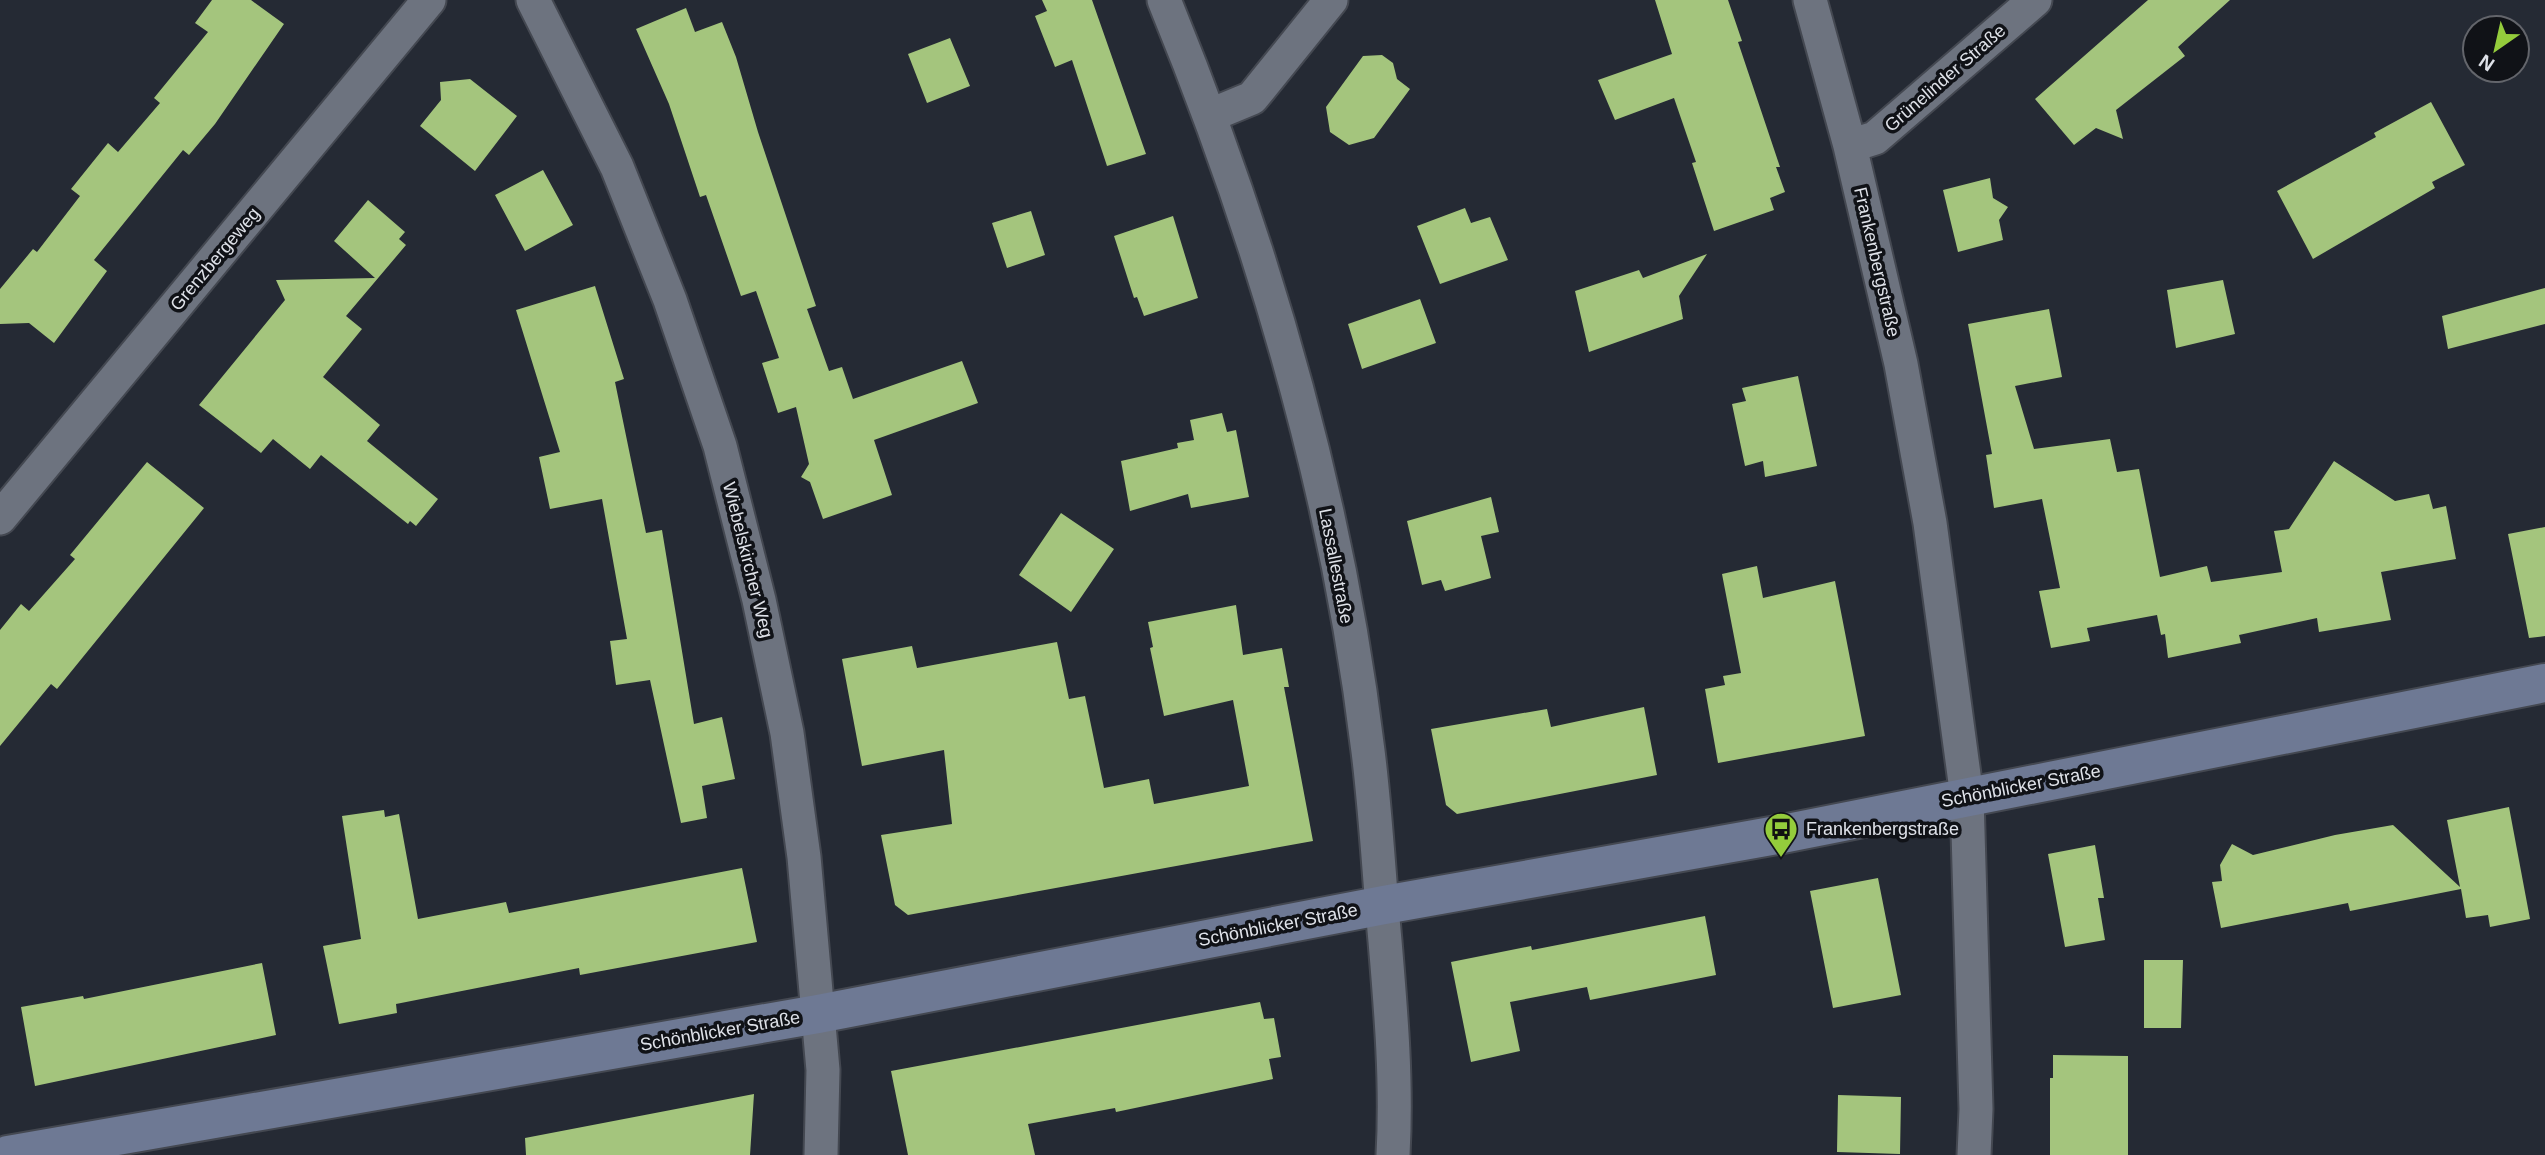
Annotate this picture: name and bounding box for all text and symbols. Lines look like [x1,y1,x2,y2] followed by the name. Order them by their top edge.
[2461,14,2531,84] north arrow
[1881,20,2009,136] street label: Grünelinder Straße
[2475,50,2498,75] text: N
[1850,185,1904,339] street label: Frankenbergstraße
[166,204,264,314] street label: Grenzbergeweg
[719,480,777,640] street label: Wiebelskircher Weg
[1315,507,1357,625] street label: Lassallestraße
[1940,761,2102,811] street label: Schönblicker Straße
[1762,810,1800,859] bus stop icon: Frankenbergstraße
[1806,819,1959,839] place label: Frankenbergstraße
[1197,900,1359,950] street label: Schönblicker Straße
[638,1007,802,1055] street label: Schönblicker Straße

